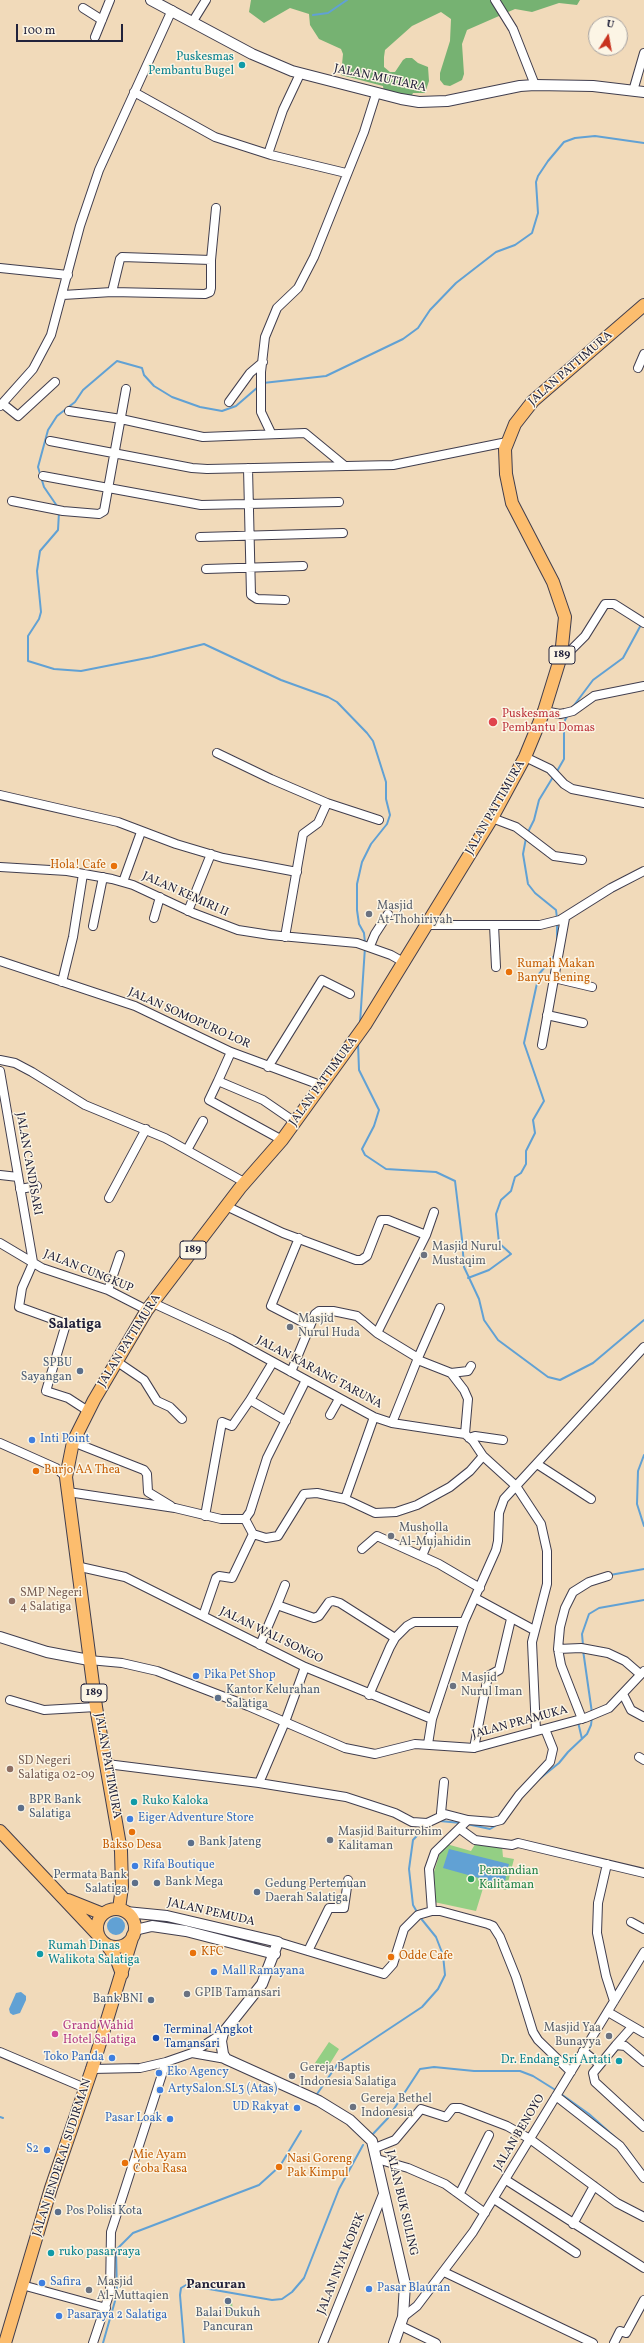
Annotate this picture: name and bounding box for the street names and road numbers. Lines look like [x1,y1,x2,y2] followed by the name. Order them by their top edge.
[332,62,428,96] street label: JALAN MUTIARA
[526,329,616,409] street label: JALAN PATTIMURA
[549,646,575,664] road number: 189
[463,758,529,858] street label: JALAN PATTIMURA
[140,870,230,920] street label: JALAN KEMIRI II
[126,986,252,1052] street label: JALAN SOMOPURO LOR
[287,1035,361,1129] street label: JALAN PATTIMURA
[12,1111,44,1217] street label: JALAN CANDISARI
[180,1241,206,1259] road number: 189
[41,1247,135,1297] street label: JALAN CUNGKUP
[96,1292,164,1390] street label: JALAN PATTIMURA
[254,1334,384,1412] street label: JALAN KARANG TARUNA
[217,1605,325,1667] street label: JALAN WALI SONGO
[81,1684,107,1702] road number: 189
[471,1703,569,1743] street label: JALAN PRAMUKA
[91,1712,123,1820] street label: JALAN PATTIMURA
[166,1896,256,1930] street label: JALAN PEMUDA
[31,2077,95,2239] street label: JALAN JENDERAL SUDIRMAN
[491,2092,549,2174] street label: JALAN BENOYO
[382,2149,420,2257] street label: JALAN BUK SULING
[315,2211,369,2317] street label: JALAN NYAI KOPEK

